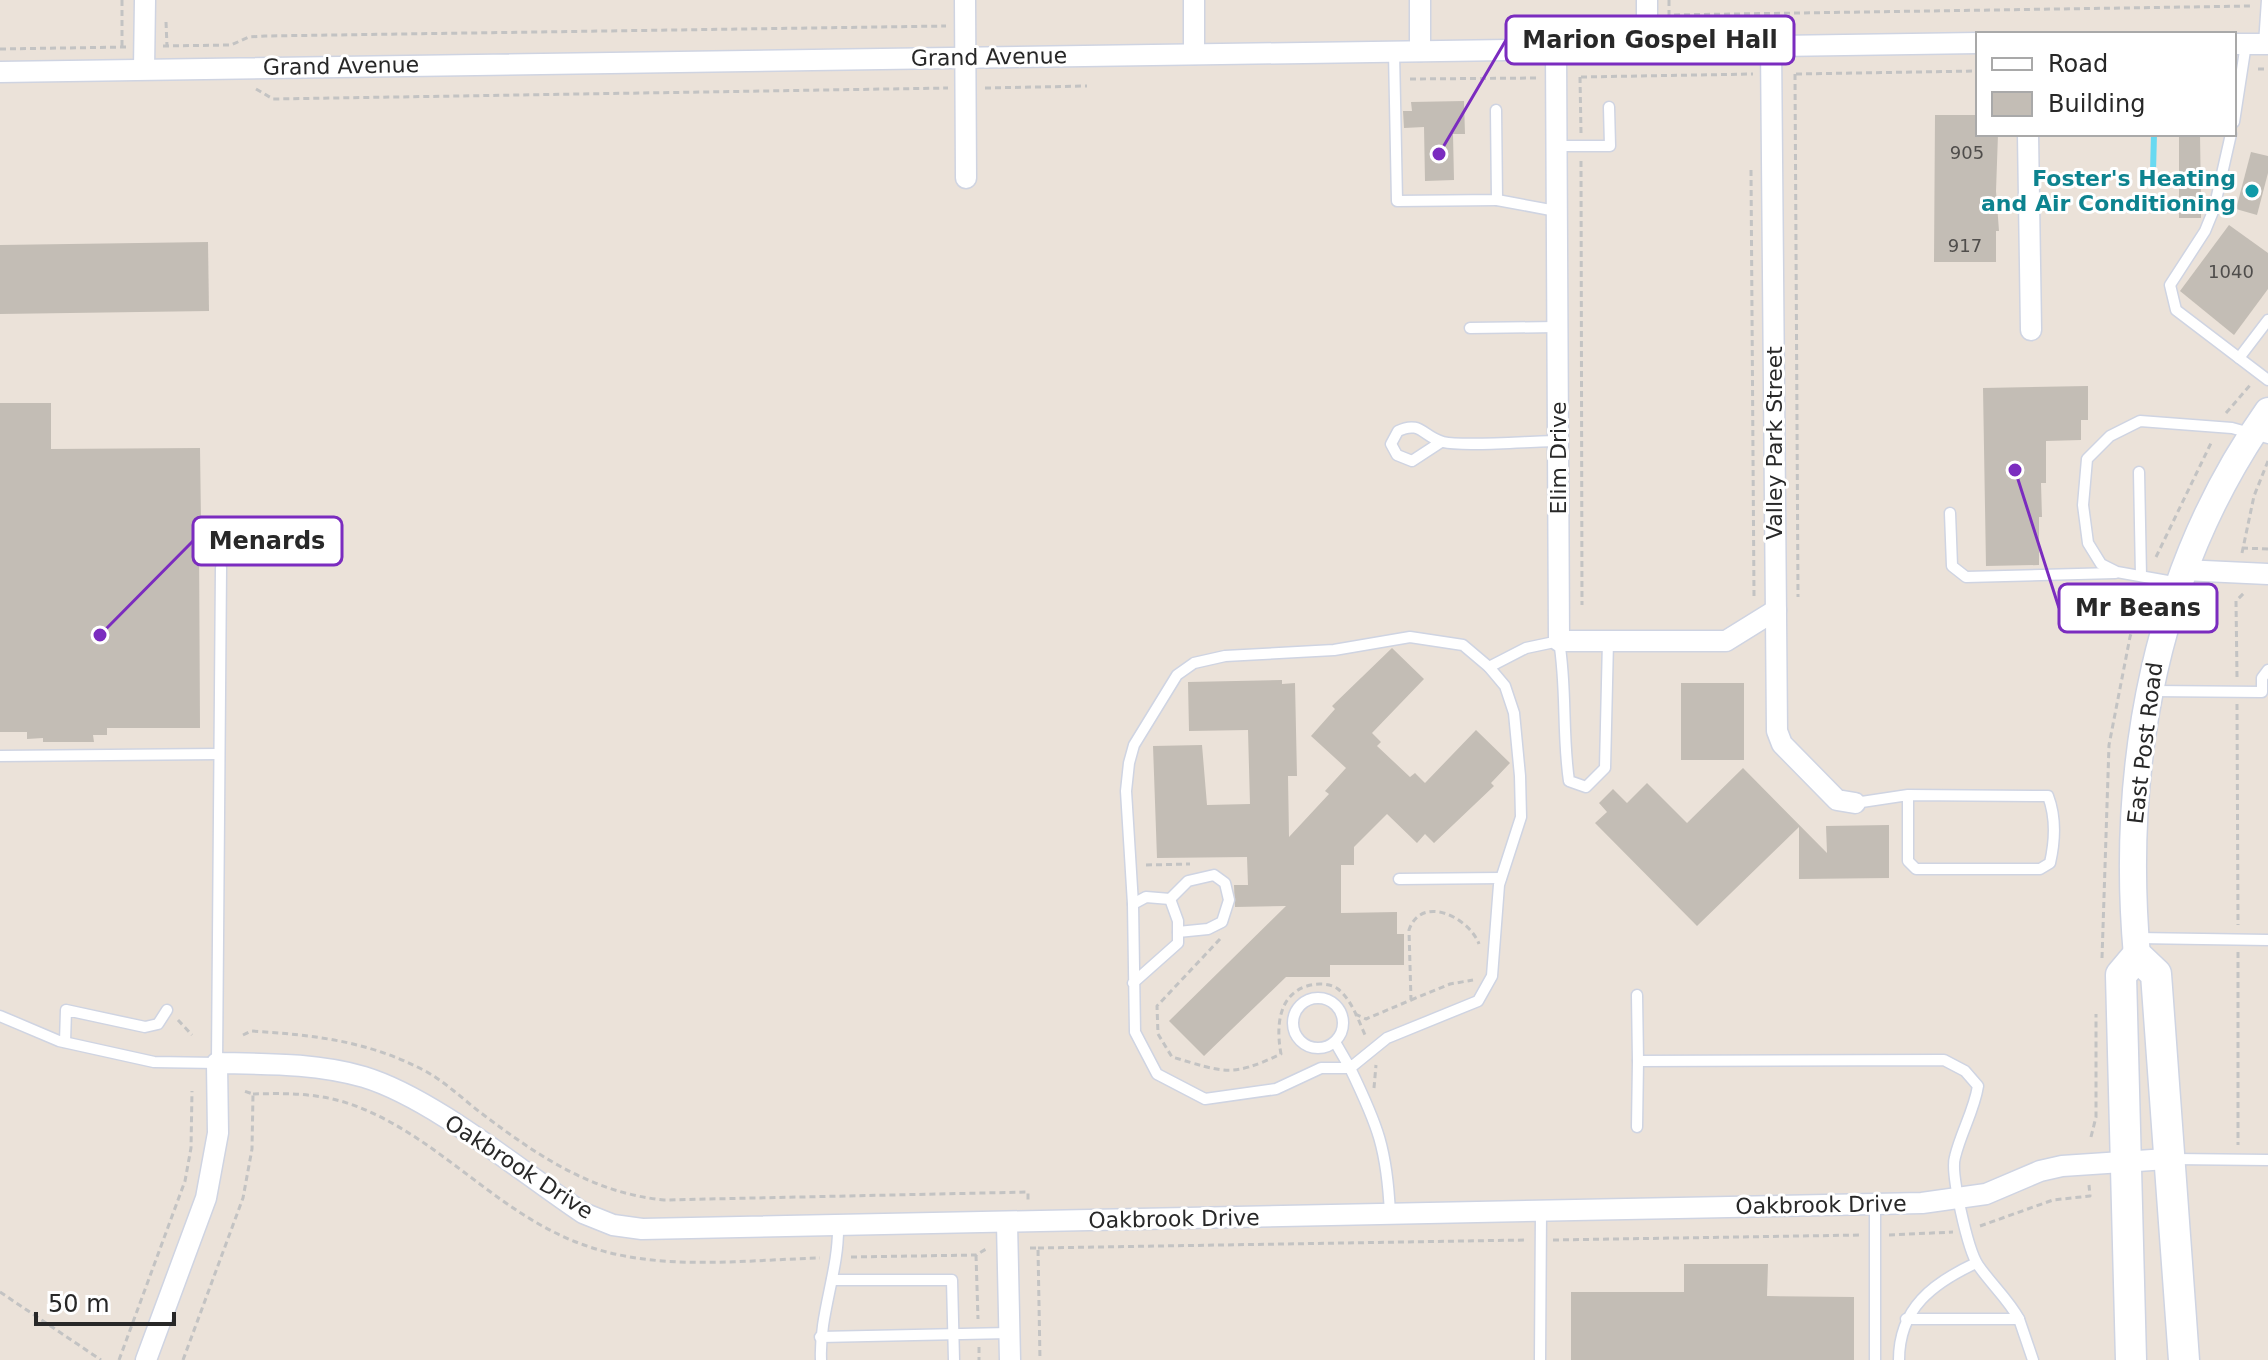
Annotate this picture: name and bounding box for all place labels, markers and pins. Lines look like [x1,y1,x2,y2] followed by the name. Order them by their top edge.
[1506,16,1794,64] callout: Marion Gospel Hall
[1981,166,2236,216] place label: Foster's Heating and Air Conditioning
[2243,182,2261,200] marker: Foster's Heating and Air Conditioning
[193,517,342,565] callout: Menards
[2059,584,2217,632] callout: Mr Beans

